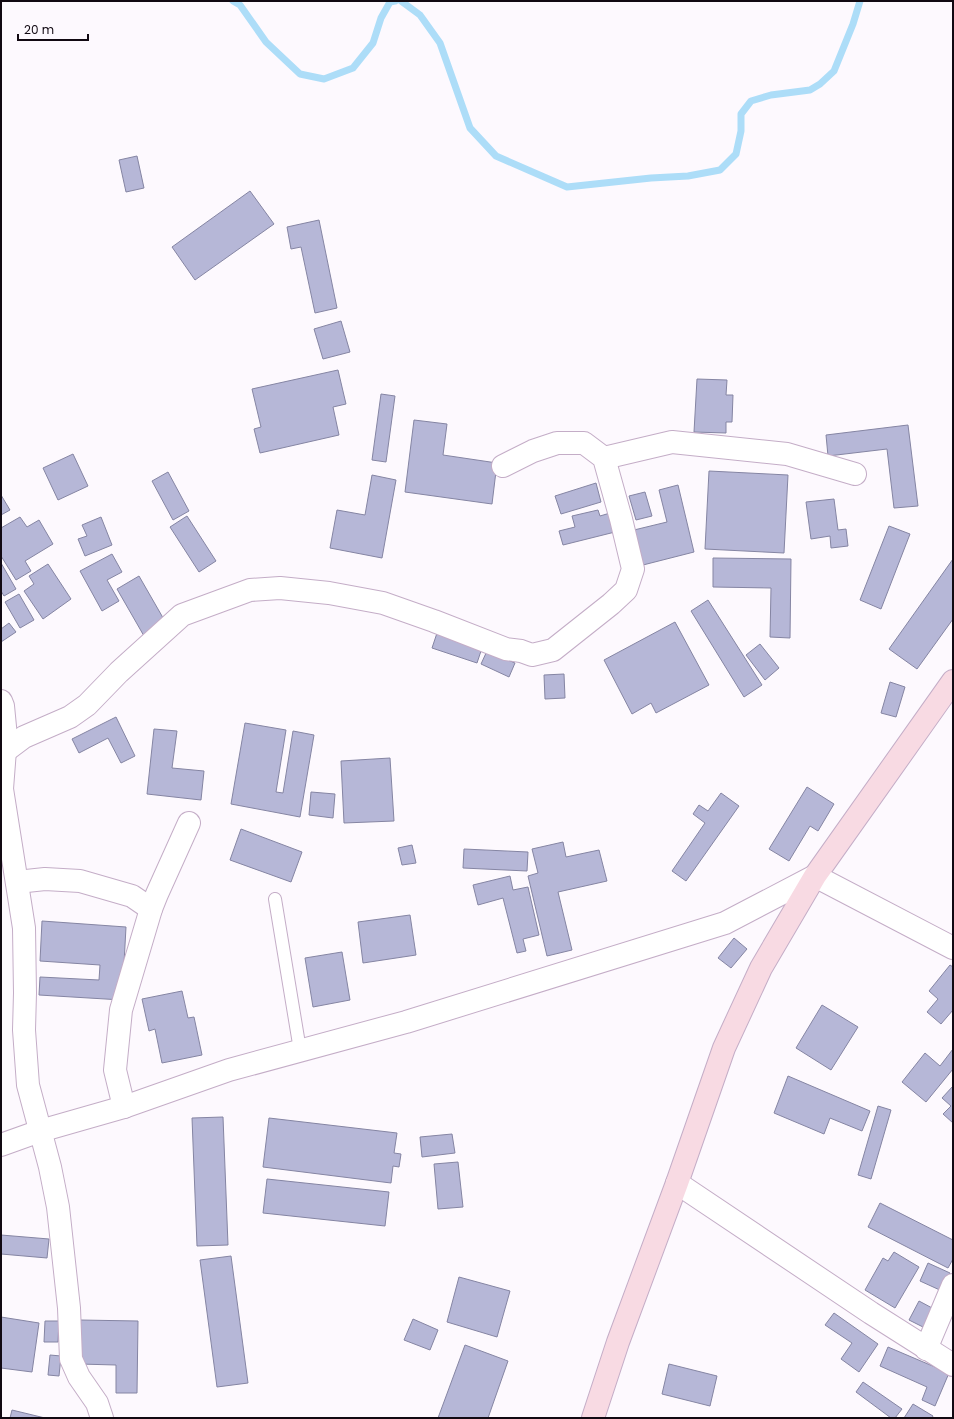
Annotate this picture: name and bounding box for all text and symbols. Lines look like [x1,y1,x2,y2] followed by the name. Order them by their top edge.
[18,16,88,42] scale bar
[24,21,54,38] text: 20 m

